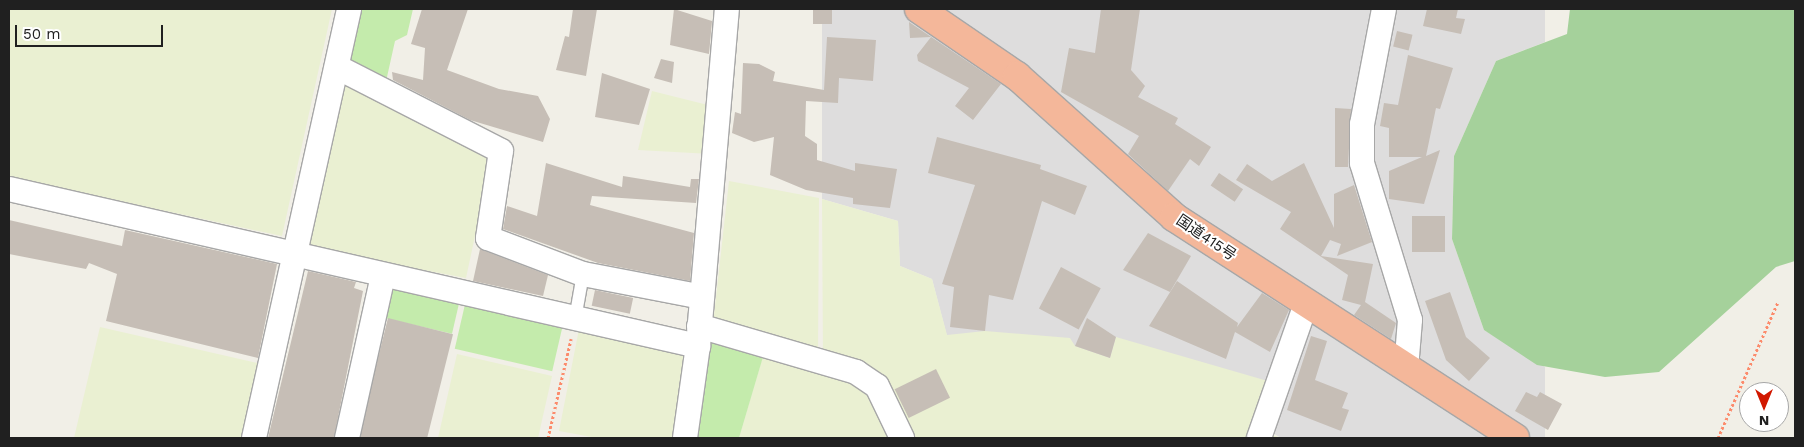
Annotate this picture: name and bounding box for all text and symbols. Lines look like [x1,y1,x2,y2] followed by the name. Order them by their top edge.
[18,15,165,47] scale bar
[23,25,60,43] text: 50 m
[1173,211,1239,265] street label: 国道415号
[1739,382,1789,432] north arrow
[1759,413,1769,429] text: N

